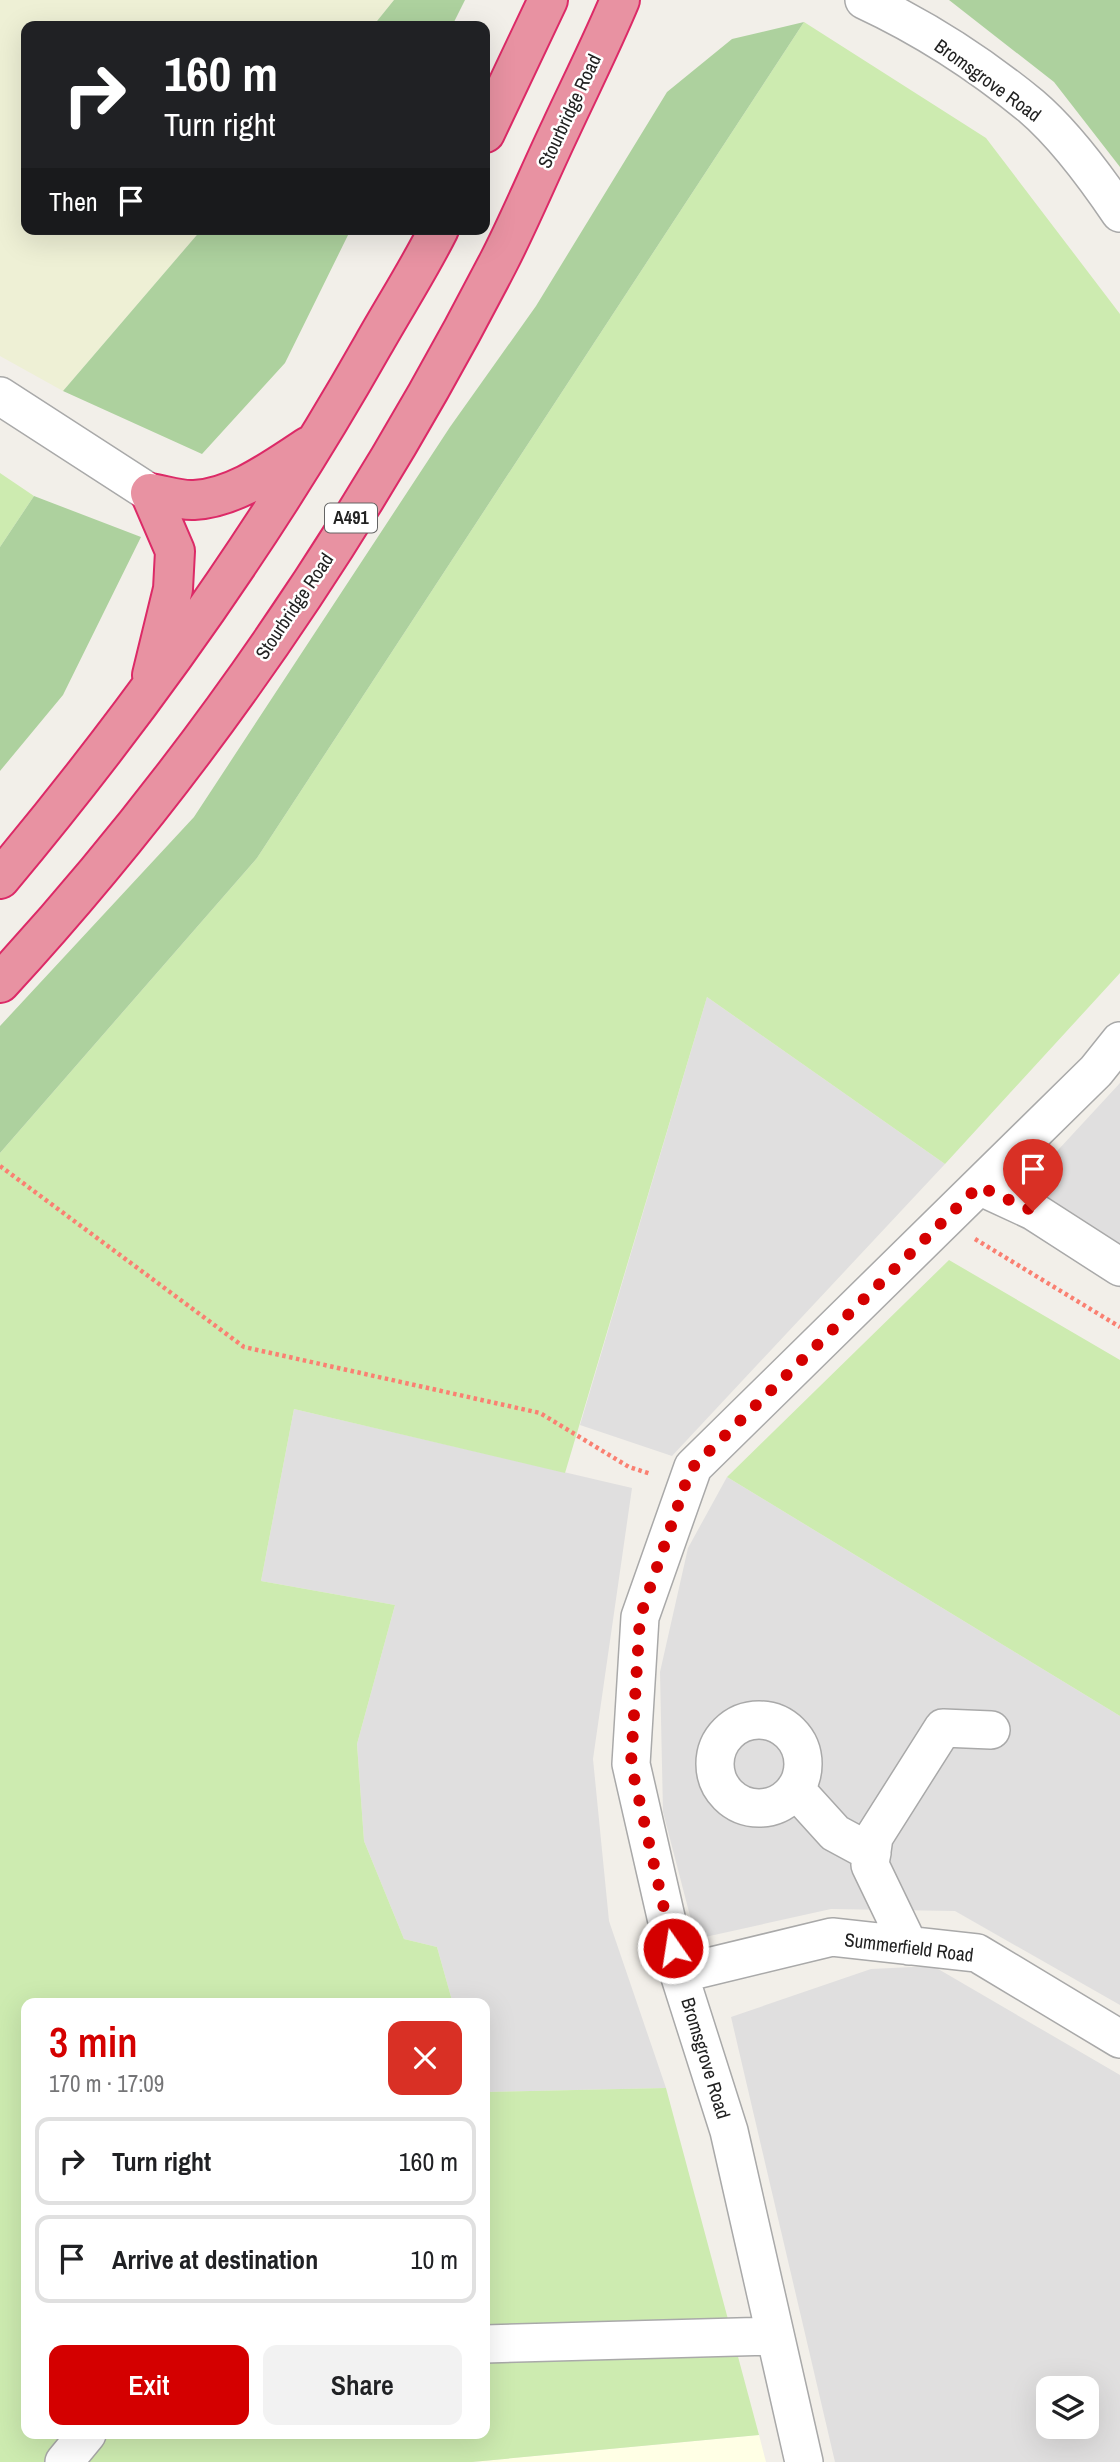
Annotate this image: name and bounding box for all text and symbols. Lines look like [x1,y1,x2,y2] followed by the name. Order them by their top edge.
[930,33,1046,127] street label: Bromsgrove Road
[164,40,278,106] text: 160 m
[49,49,140,140] icon: right
[531,50,607,172] street label: Stourbridge Road
[164,103,276,146] text: Turn right
[112,182,150,220] icon: arrive
[49,184,98,219] text: Then
[325,504,377,532] road number: A491
[249,548,339,664] street label: Stourbridge Road
[1003,1139,1063,1211] pin
[1014,1150,1052,1188] icon: arrive
[636,1911,710,1985] position arrow
[843,1926,975,1968] street label: Summerfield Road
[675,1994,737,2122] street label: Bromsgrove Road
[49,2014,138,2070] text: 3 min
[388,2021,462,2095] button: close
[49,2068,164,2099] text: 170 m · 17:09
[53,2142,91,2180] icon: right
[112,2144,211,2179] text: Turn right
[399,2144,458,2179] text: 160 m
[53,2240,91,2278] icon: arrive
[112,2242,318,2277] text: Arrive at destination
[411,2242,458,2277] text: 10 m
[49,2345,249,2425] button: Exit
[263,2345,462,2425] button: Share
[1036,2376,1099,2439] map controls
[1036,2376,1099,2439] button: layers

